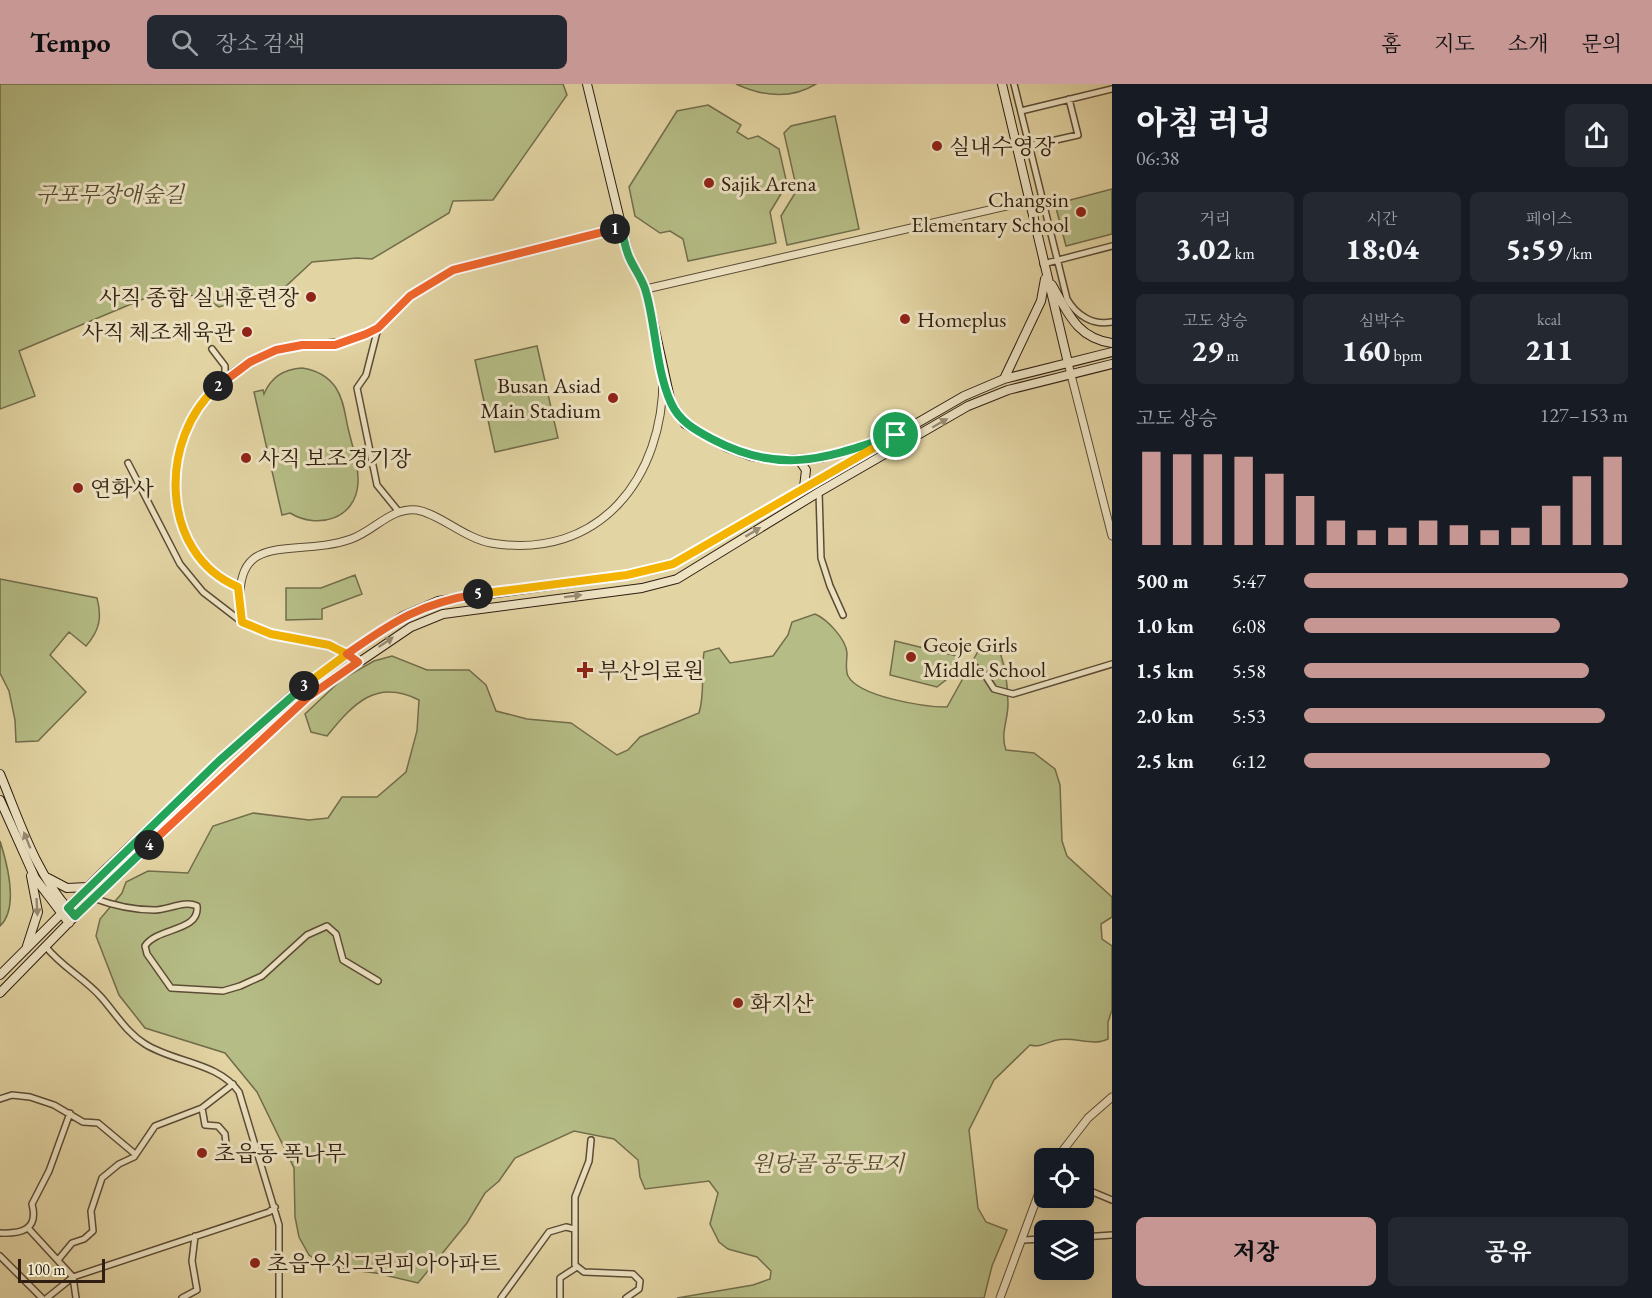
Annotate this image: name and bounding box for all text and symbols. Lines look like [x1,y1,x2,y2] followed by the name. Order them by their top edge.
[147,15,567,69] search box
[30,24,111,60] text: Tempo
[168,26,201,59] icon: search
[216,29,305,58] text: 장소 검색
[1381,30,1401,57] text: 홈
[1434,30,1475,57] text: 지도
[1508,30,1548,57] text: 소개
[1581,30,1622,57] text: 문의
[1136,101,1272,144] text: 아침 러닝
[1565,104,1628,167] button: share
[949,132,1056,161] place label: 실내수영장
[930,139,944,153] marker: 실내수영장
[1136,145,1179,171] text: 06:38
[721,169,817,198] place label: Sajik Arena
[702,176,716,190] marker: Sajik Arena
[36,180,186,209] park label: 구포무장애숲길
[911,185,1069,239] place label: Changsin Elementary School
[1074,205,1088,219] marker: Changsin Elementary School
[1200,208,1230,229] text: 거리
[1367,208,1397,229] text: 시간
[1526,208,1572,229] text: 페이스
[600,214,630,244] pin: 1
[611,218,619,239] text: 1
[1175,229,1231,268] text: 3.02
[1345,229,1419,268] text: 18:04
[1506,229,1563,268] text: 5:59
[1231,243,1255,264] text: km
[1563,243,1592,264] text: /km
[99,283,300,312] place label: 사직 종합 실내훈련장
[304,290,318,304] marker: 사직 종합 실내훈련장
[917,305,1006,334] place label: Homeplus
[1537,309,1561,330] text: kcal
[1182,310,1248,331] text: 고도 상승
[1359,310,1405,331] text: 심박수
[898,312,912,326] marker: Homeplus
[82,318,236,347] place label: 사직 체조체육관
[240,325,254,339] marker: 사직 체조체육관
[1525,330,1573,369] text: 211
[1191,331,1223,370] text: 29
[1342,331,1390,370] text: 160
[1223,345,1239,366] text: m
[1390,345,1422,366] text: bpm
[203,371,233,401] pin: 2
[480,371,602,425] place label: Busan Asiad Main Stadium
[214,375,222,396] text: 2
[606,391,620,405] marker: Busan Asiad Main Stadium
[1540,402,1628,428] text: 127–153 m
[1136,405,1217,431] text: 고도 상승
[870,409,921,460] pin
[879,418,912,451] icon: arrive
[932,418,949,428] one-way arrow
[258,444,412,473] place label: 사직 보조경기장
[239,451,253,465] marker: 사직 보조경기장
[90,474,155,503] place label: 연화사
[71,481,85,495] marker: 연화사
[745,526,761,537] one-way arrow
[1136,568,1189,594] text: 500 m
[1232,568,1266,594] text: 5:47
[463,579,493,609] pin: 5
[474,583,482,604] text: 5
[564,591,583,601] one-way arrow
[1136,613,1194,639] text: 1.0 km
[1232,613,1266,639] text: 6:08
[923,630,1046,684] place label: Geoje Girls Middle School
[378,636,394,648] one-way arrow
[904,650,918,664] marker: Geoje Girls Middle School
[598,656,704,685] place label: 부산의료원
[1136,658,1194,684] text: 1.5 km
[1232,658,1266,684] text: 5:58
[576,661,594,679] marker: 부산의료원
[289,671,319,701] pin: 3
[300,675,308,696] text: 3
[1136,703,1194,729] text: 2.0 km
[1232,703,1266,729] text: 5:53
[1136,748,1194,774] text: 2.5 km
[1232,748,1266,774] text: 6:12
[134,830,164,860] pin: 4
[22,831,32,849] one-way arrow
[145,834,153,855] text: 4
[32,898,41,917] one-way arrow
[750,989,815,1018] place label: 화지산
[731,996,745,1010] marker: 화지산
[214,1139,346,1168] place label: 초읍동 폭나무
[195,1146,209,1160] marker: 초읍동 폭나무
[1034,1148,1094,1280] map controls
[1034,1148,1094,1208] button: locate
[751,1149,906,1178] park label: 원당골 공동묘지
[1136,1217,1376,1286] button: 저장
[1388,1217,1628,1286] button: 공유
[1034,1220,1094,1280] button: layers
[267,1249,501,1278] place label: 초읍우신그린피아아파트
[18,1256,105,1284] scale bar
[248,1256,262,1270] marker: 초읍우신그린피아아파트
[27,1259,66,1280] text: 100 m

